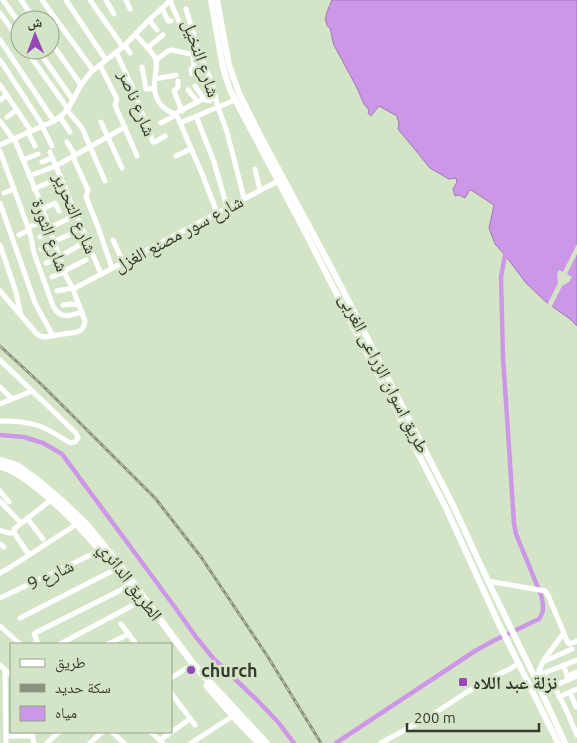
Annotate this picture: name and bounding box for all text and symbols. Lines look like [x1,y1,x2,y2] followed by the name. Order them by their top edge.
[10,10,60,60] north arrow
[27,14,42,31] text: ش
[177,17,225,100] street label: شارع النخيل
[113,66,161,140] street label: شارع ناصر
[48,169,102,257] street label: شارع التحرير
[110,191,247,278] street label: شارع سور مصنع الغزل
[27,196,73,275] street label: شارع الثورة
[334,290,434,457] street label: طريق اسوان الزراعى الغربى
[91,538,167,627] street label: الطريق الدائري
[24,555,77,595] street label: شارع 9
[10,643,172,733] legend
[55,654,86,673] text: طريق
[201,660,258,680] place label: church
[185,664,197,676] marker: church
[473,672,557,694] place label: نزلة عبد اللاه
[457,676,469,688] marker: نزلة عبد اللاه
[55,679,111,696] text: سكة حديد
[407,700,540,732] scale bar
[55,704,77,721] text: مياه
[414,709,456,726] text: 200 m

